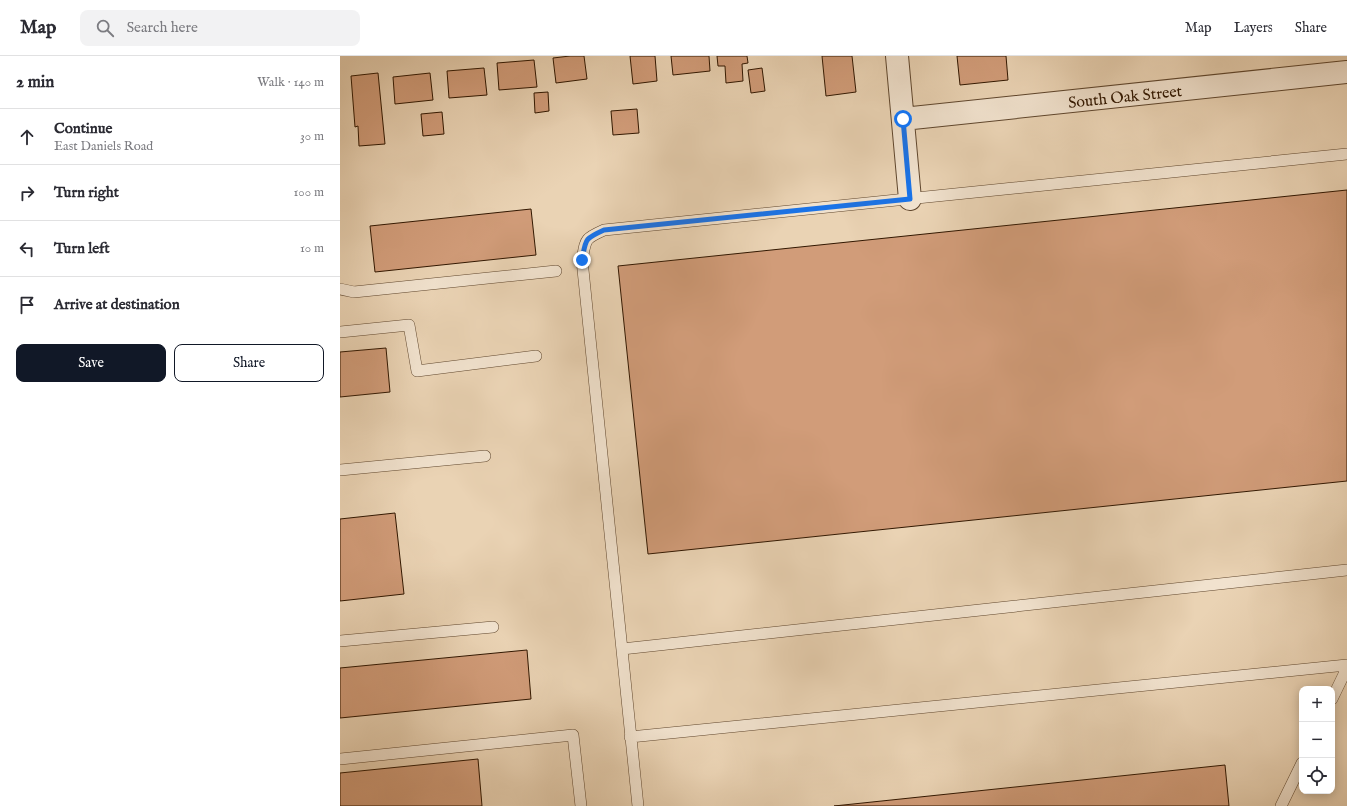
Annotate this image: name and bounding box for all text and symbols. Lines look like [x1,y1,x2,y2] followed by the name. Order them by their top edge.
[80,10,360,46] search box
[20,16,56,40] text: Map
[94,17,116,39] icon: search
[126,18,198,37] text: Search here
[1185,19,1212,37] text: Map
[1234,19,1273,37] text: Layers
[1295,19,1327,37] text: Share
[16,72,54,93] text: 2 min
[257,74,324,91] text: Walk · 140 m
[1067,82,1184,114] street label: South Oak Street
[894,110,912,128] route start
[54,119,112,138] text: Continue
[16,126,38,148] icon: ahead
[300,128,324,145] text: 30 m
[54,138,153,155] text: East Daniels Road
[16,182,38,204] icon: right
[54,183,119,202] text: Turn right
[294,184,324,201] text: 100 m
[16,238,38,260] icon: left
[54,239,110,258] text: Turn left
[300,240,324,257] text: 10 m
[573,251,591,269] route end
[16,294,38,316] icon: arrive
[54,295,180,314] text: Arrive at destination
[16,344,166,382] button: Save
[174,344,324,382] button: Share
[1299,686,1335,794] map controls
[1299,686,1335,722] button: +
[1299,722,1335,758] button: −
[1299,758,1335,794] button: locate

